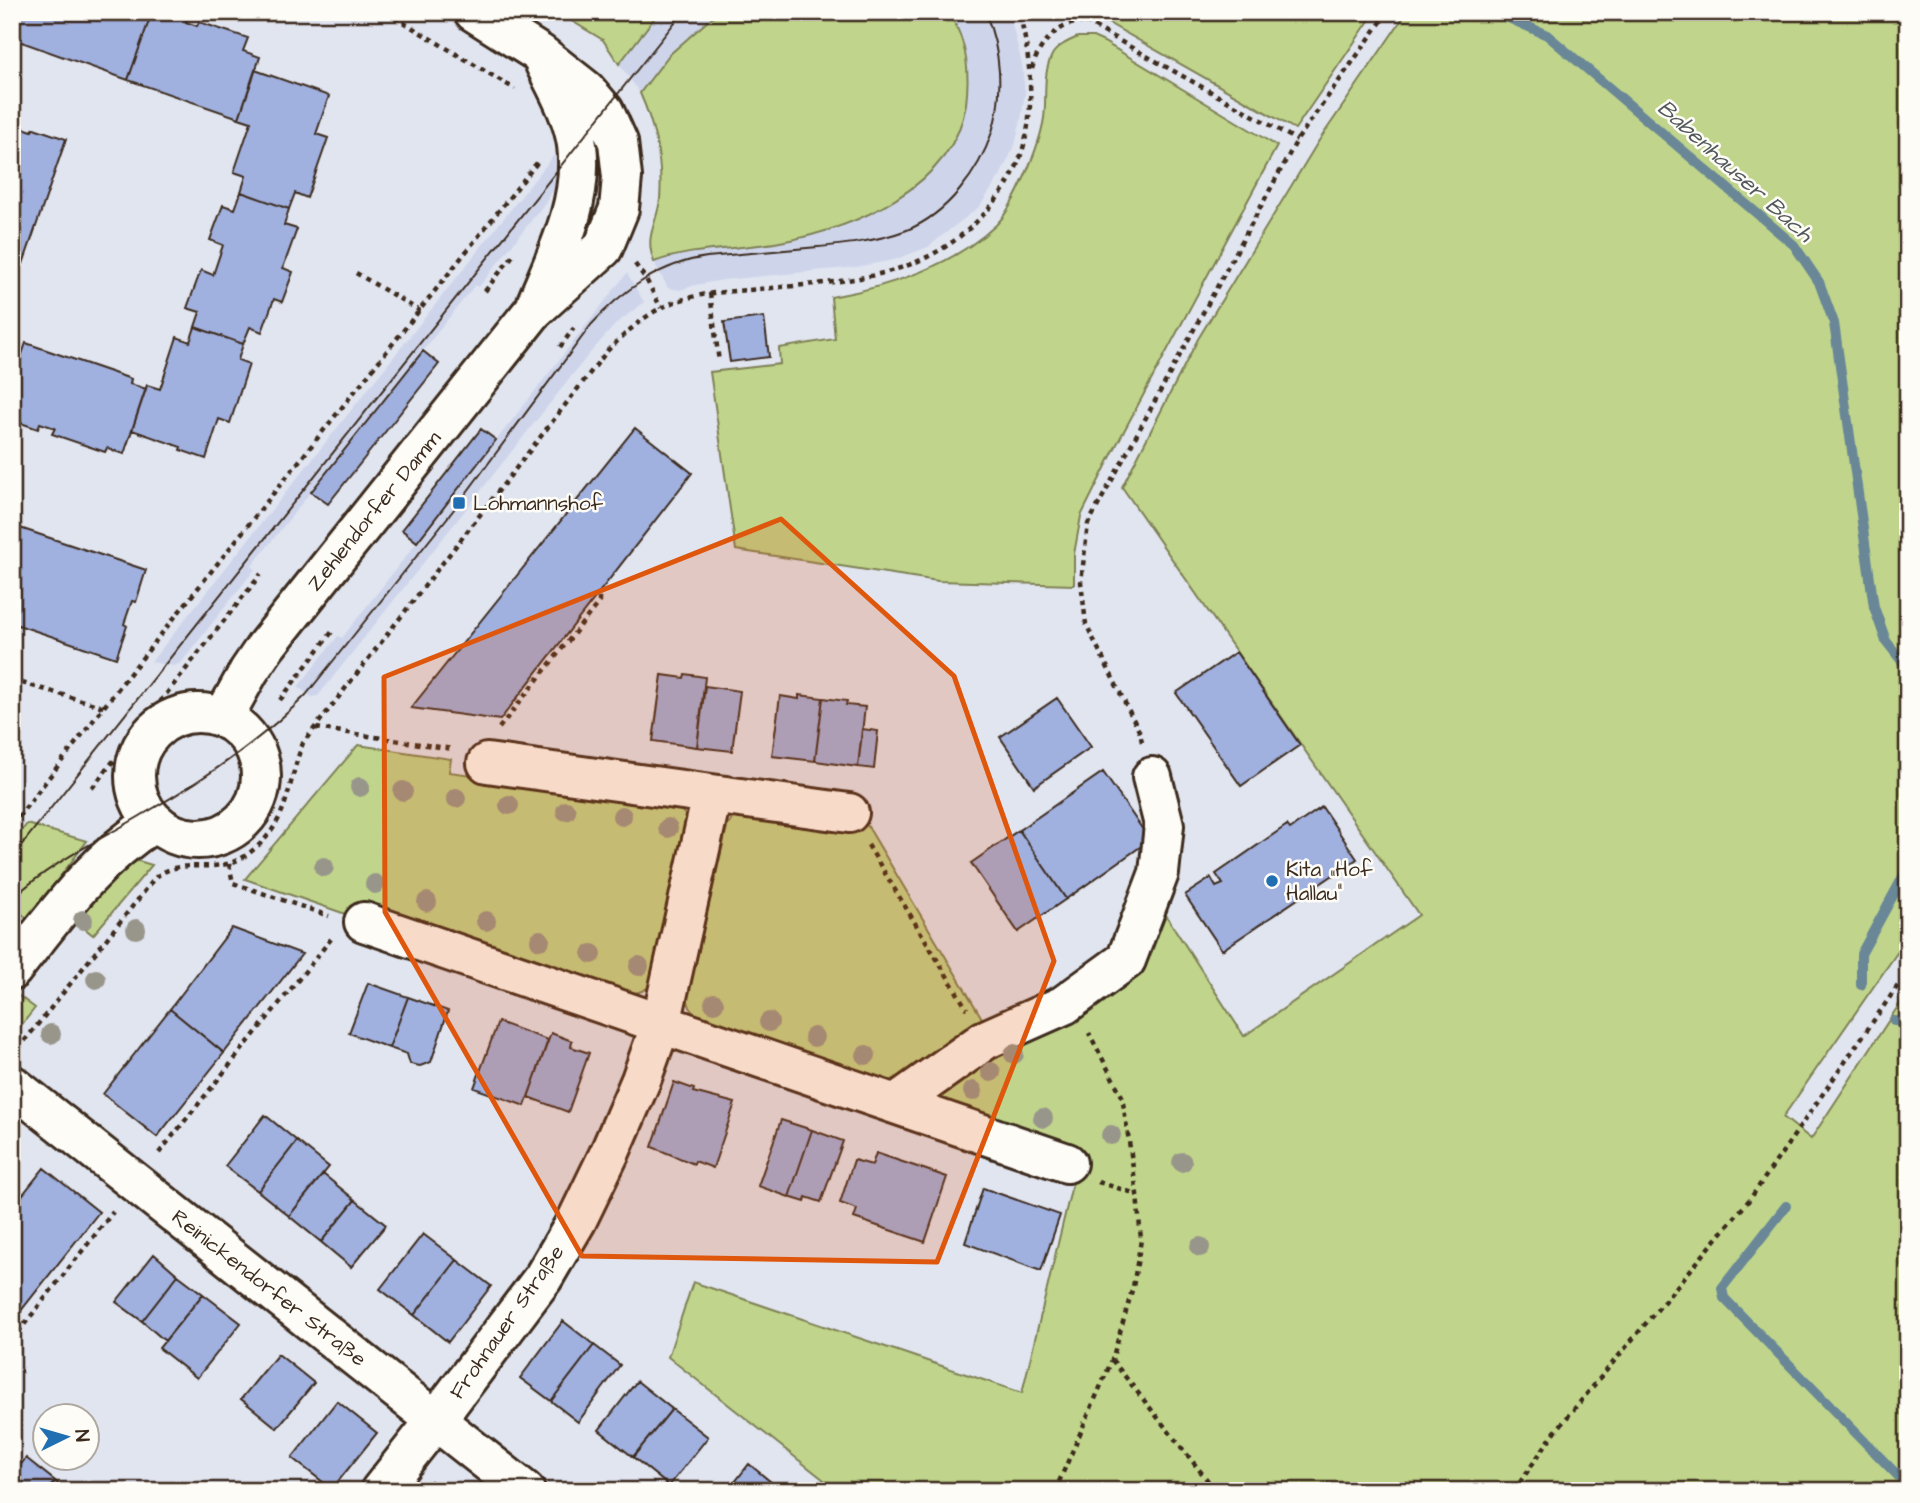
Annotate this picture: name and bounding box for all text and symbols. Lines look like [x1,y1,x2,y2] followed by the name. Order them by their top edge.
[1650,92,1821,251] water label: Babenhauser Bach
[300,424,448,597] street label: Zehlendorfer Damm
[473,489,604,518] place label: Lohmannshof
[451,495,467,511] marker: Lohmannshof
[1286,855,1373,908] place label: Kita „Hof Hallau“
[1264,873,1280,889] marker: Kita „Hof Hallau“
[166,1203,372,1373] street label: Reinickendorfer Straße
[443,1239,571,1405] street label: Frohnauer Straße
[32,1402,102,1472] north arrow
[67,1429,95,1443] text: N

